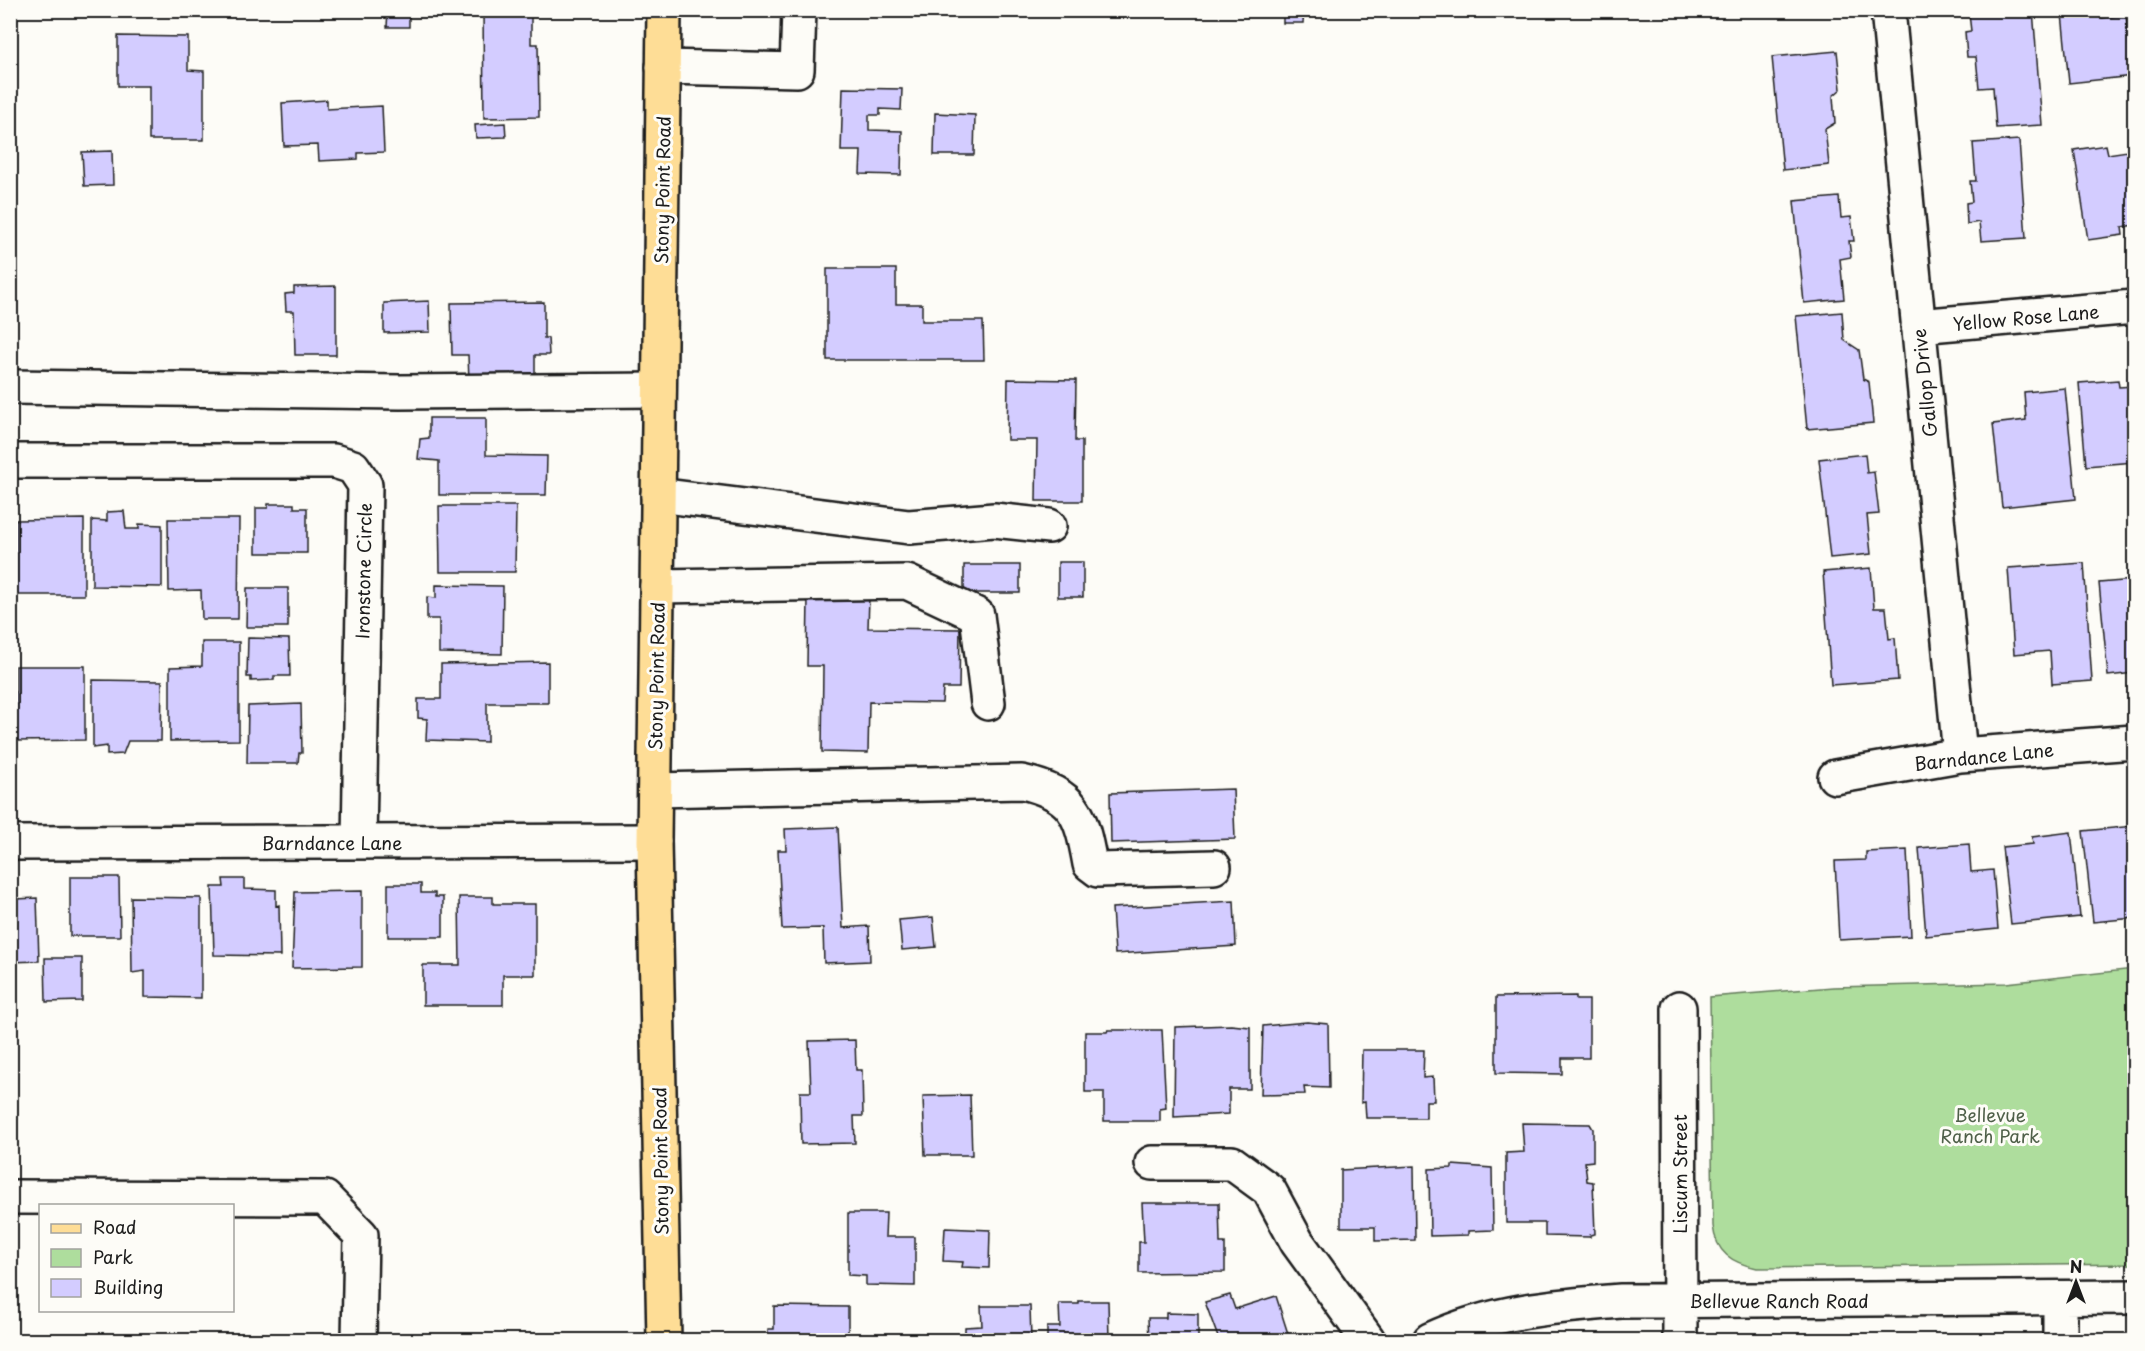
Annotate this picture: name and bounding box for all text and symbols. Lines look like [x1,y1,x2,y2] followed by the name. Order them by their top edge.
[647,116,677,264] street label: Stony Point Road
[1952,297,2100,337] street label: Yellow Rose Lane
[1905,327,1943,439] street label: Gallop Drive
[348,503,378,639] street label: Ironstone Circle
[641,602,671,750] street label: Stony Point Road
[1913,735,2055,777] street label: Barndance Lane
[262,829,402,856] street label: Barndance Lane
[645,1087,675,1235] street label: Stony Point Road
[1940,1101,2040,1149] park label: Bellevue Ranch Park
[1666,1114,1693,1234] street label: Liscum Street
[39,1204,234,1312] legend
[93,1213,137,1240] text: Road
[93,1243,133,1270] text: Park
[2046,1252,2106,1312] north arrow
[2070,1254,2082,1278] text: N
[93,1273,163,1300] text: Building
[1689,1287,1869,1314] street label: Bellevue Ranch Road

